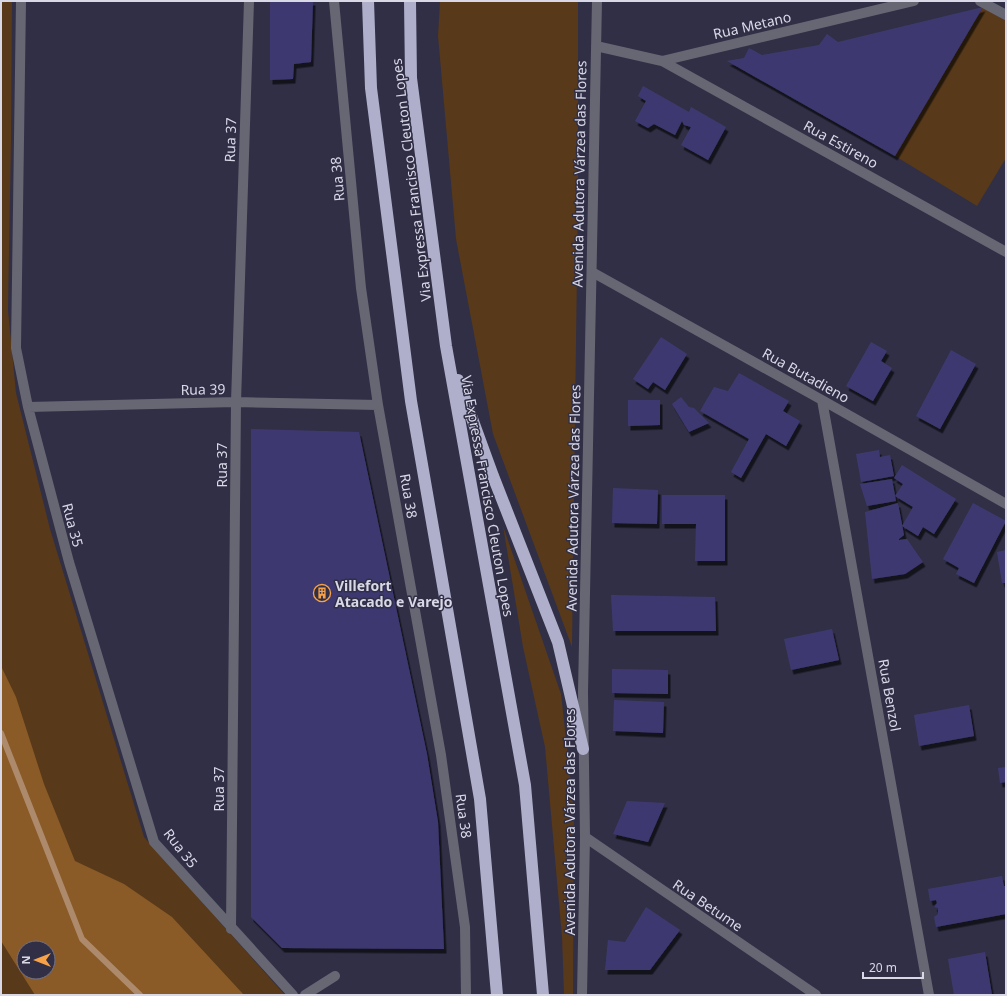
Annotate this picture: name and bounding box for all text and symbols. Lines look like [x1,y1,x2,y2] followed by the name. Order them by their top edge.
[711,7,793,43] street label: Rua Metano
[387,57,435,303] street label: Via Expressa Francisco Cleuton Lopes
[568,60,590,288] street label: Avenida Adutora Várzea das Flores
[800,116,882,172] street label: Rua Estireno
[220,117,240,163] street label: Rua 37
[326,156,348,202] street label: Rua 38
[759,343,853,407] street label: Rua Butadieno
[457,374,519,618] street label: Via Expressa Francisco Cleuton Lopes
[180,379,226,399] street label: Rua 39
[562,384,584,612] street label: Avenida Adutora Várzea das Flores
[212,443,231,487] street label: Rua 37
[396,472,422,520] street label: Rua 38
[58,501,88,549] street label: Rua 35
[335,576,453,611] place label: Villefort Atacado e Varejo
[312,583,332,603] building icon: Villefort Atacado e Varejo
[874,657,906,733] street label: Rua Benzol
[560,708,579,936] street label: Avenida Adutora Várzea das Flores
[209,767,228,811] street label: Rua 37
[451,792,477,840] street label: Rua 38
[160,824,202,872] street label: Rua 35
[669,875,747,935] street label: Rua Betume
[16,940,56,980] north arrow
[863,954,923,980] scale bar
[18,956,33,964] text: N
[869,959,897,976] text: 20 m

